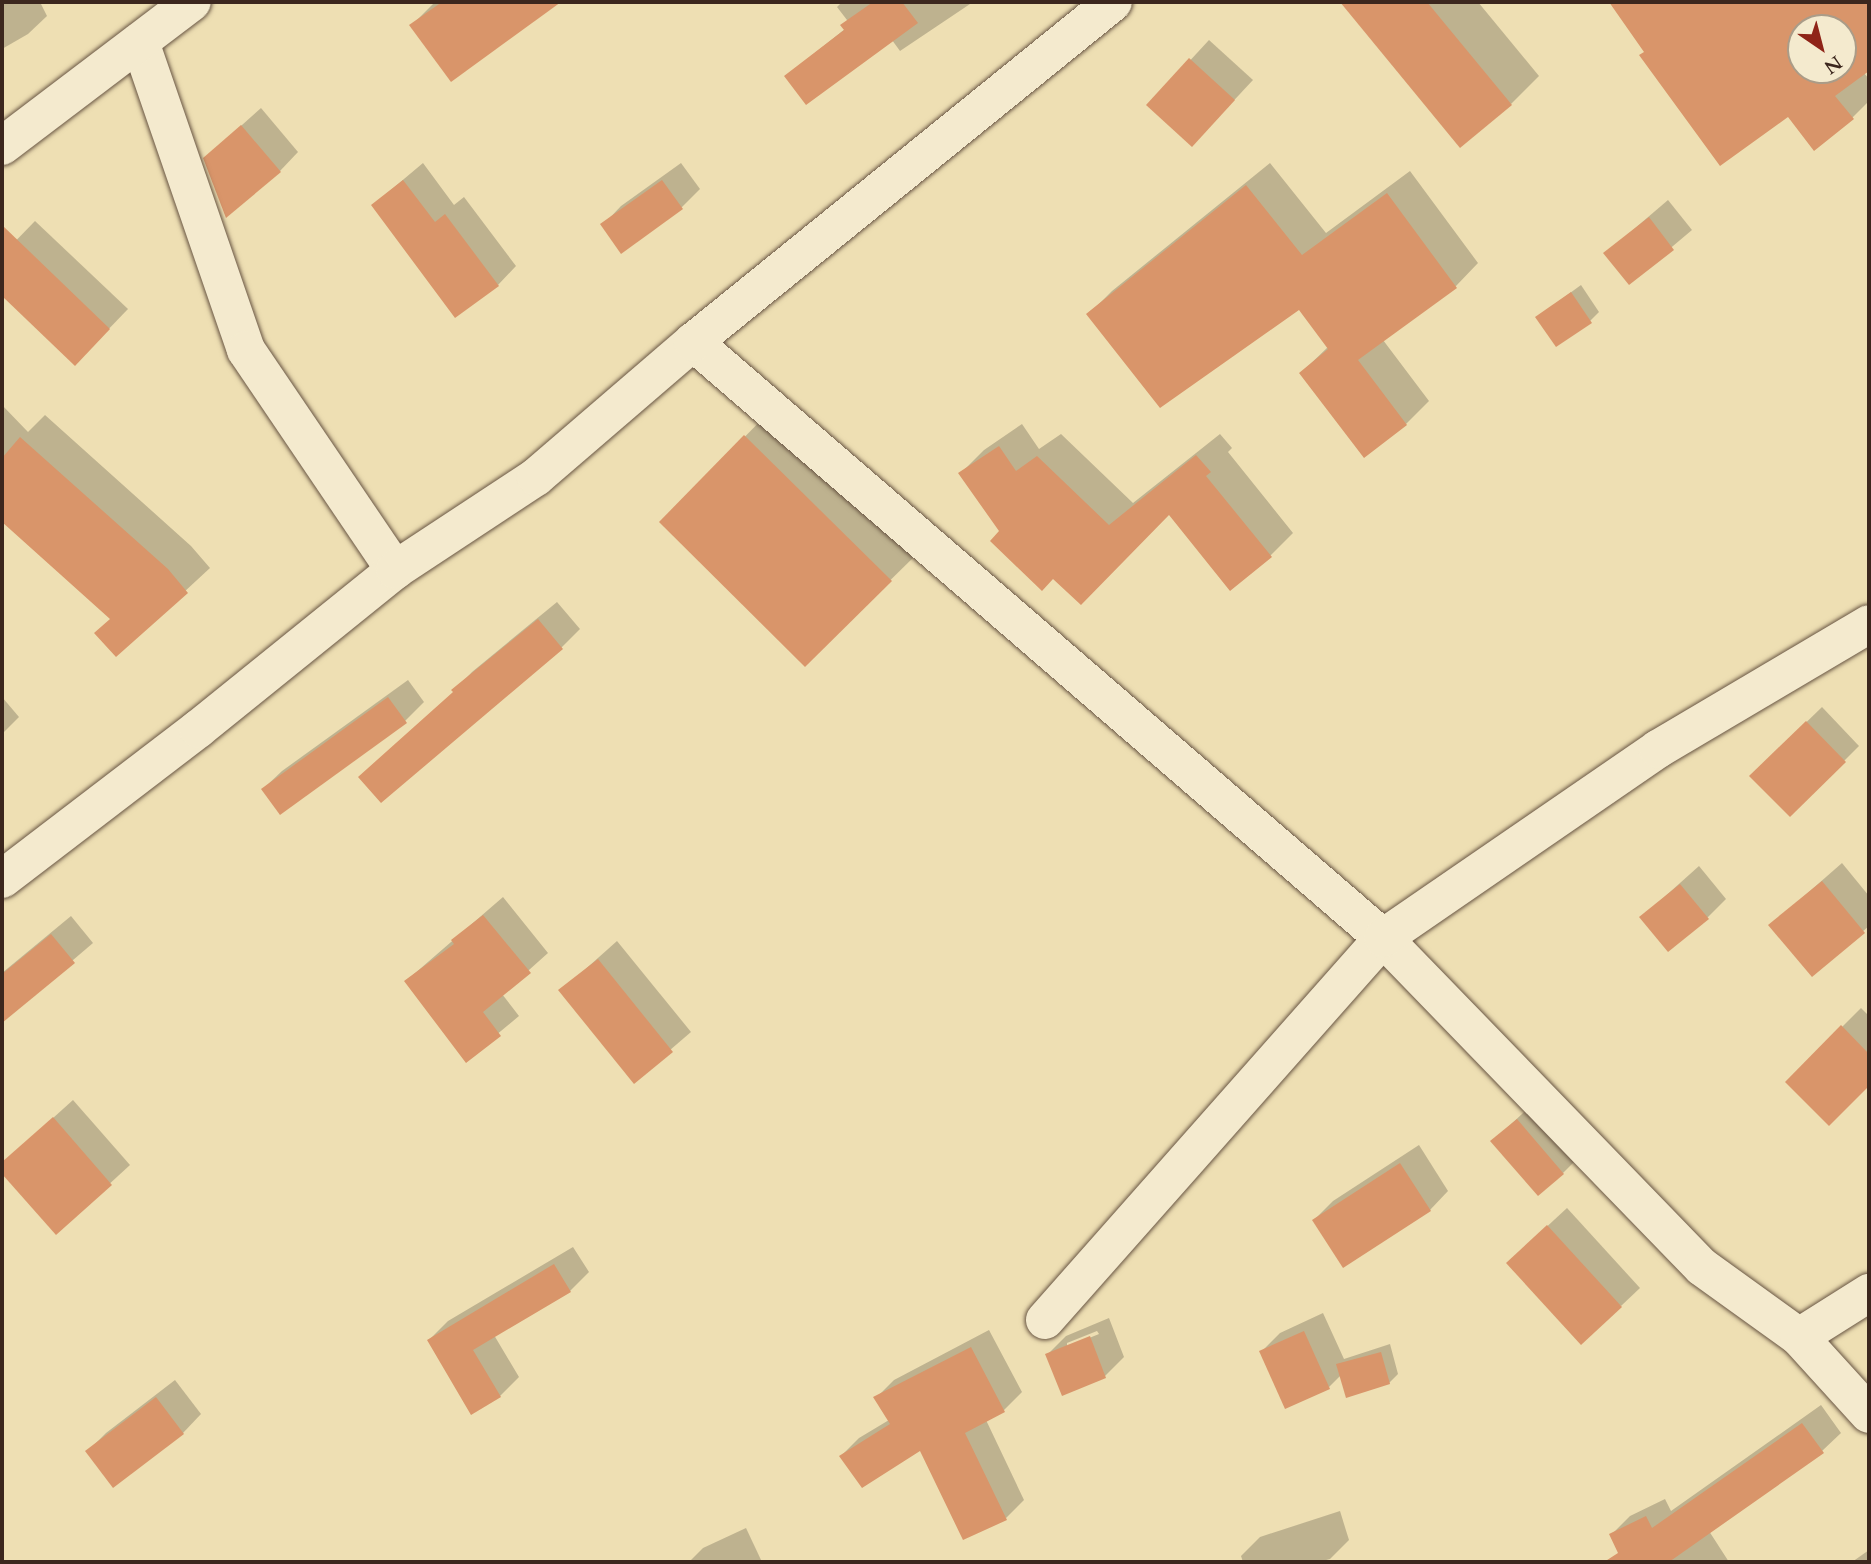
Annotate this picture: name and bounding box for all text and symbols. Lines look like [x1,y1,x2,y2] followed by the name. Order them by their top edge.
[1787,14,1857,84] north arrow
[1819,49,1847,80] text: N

